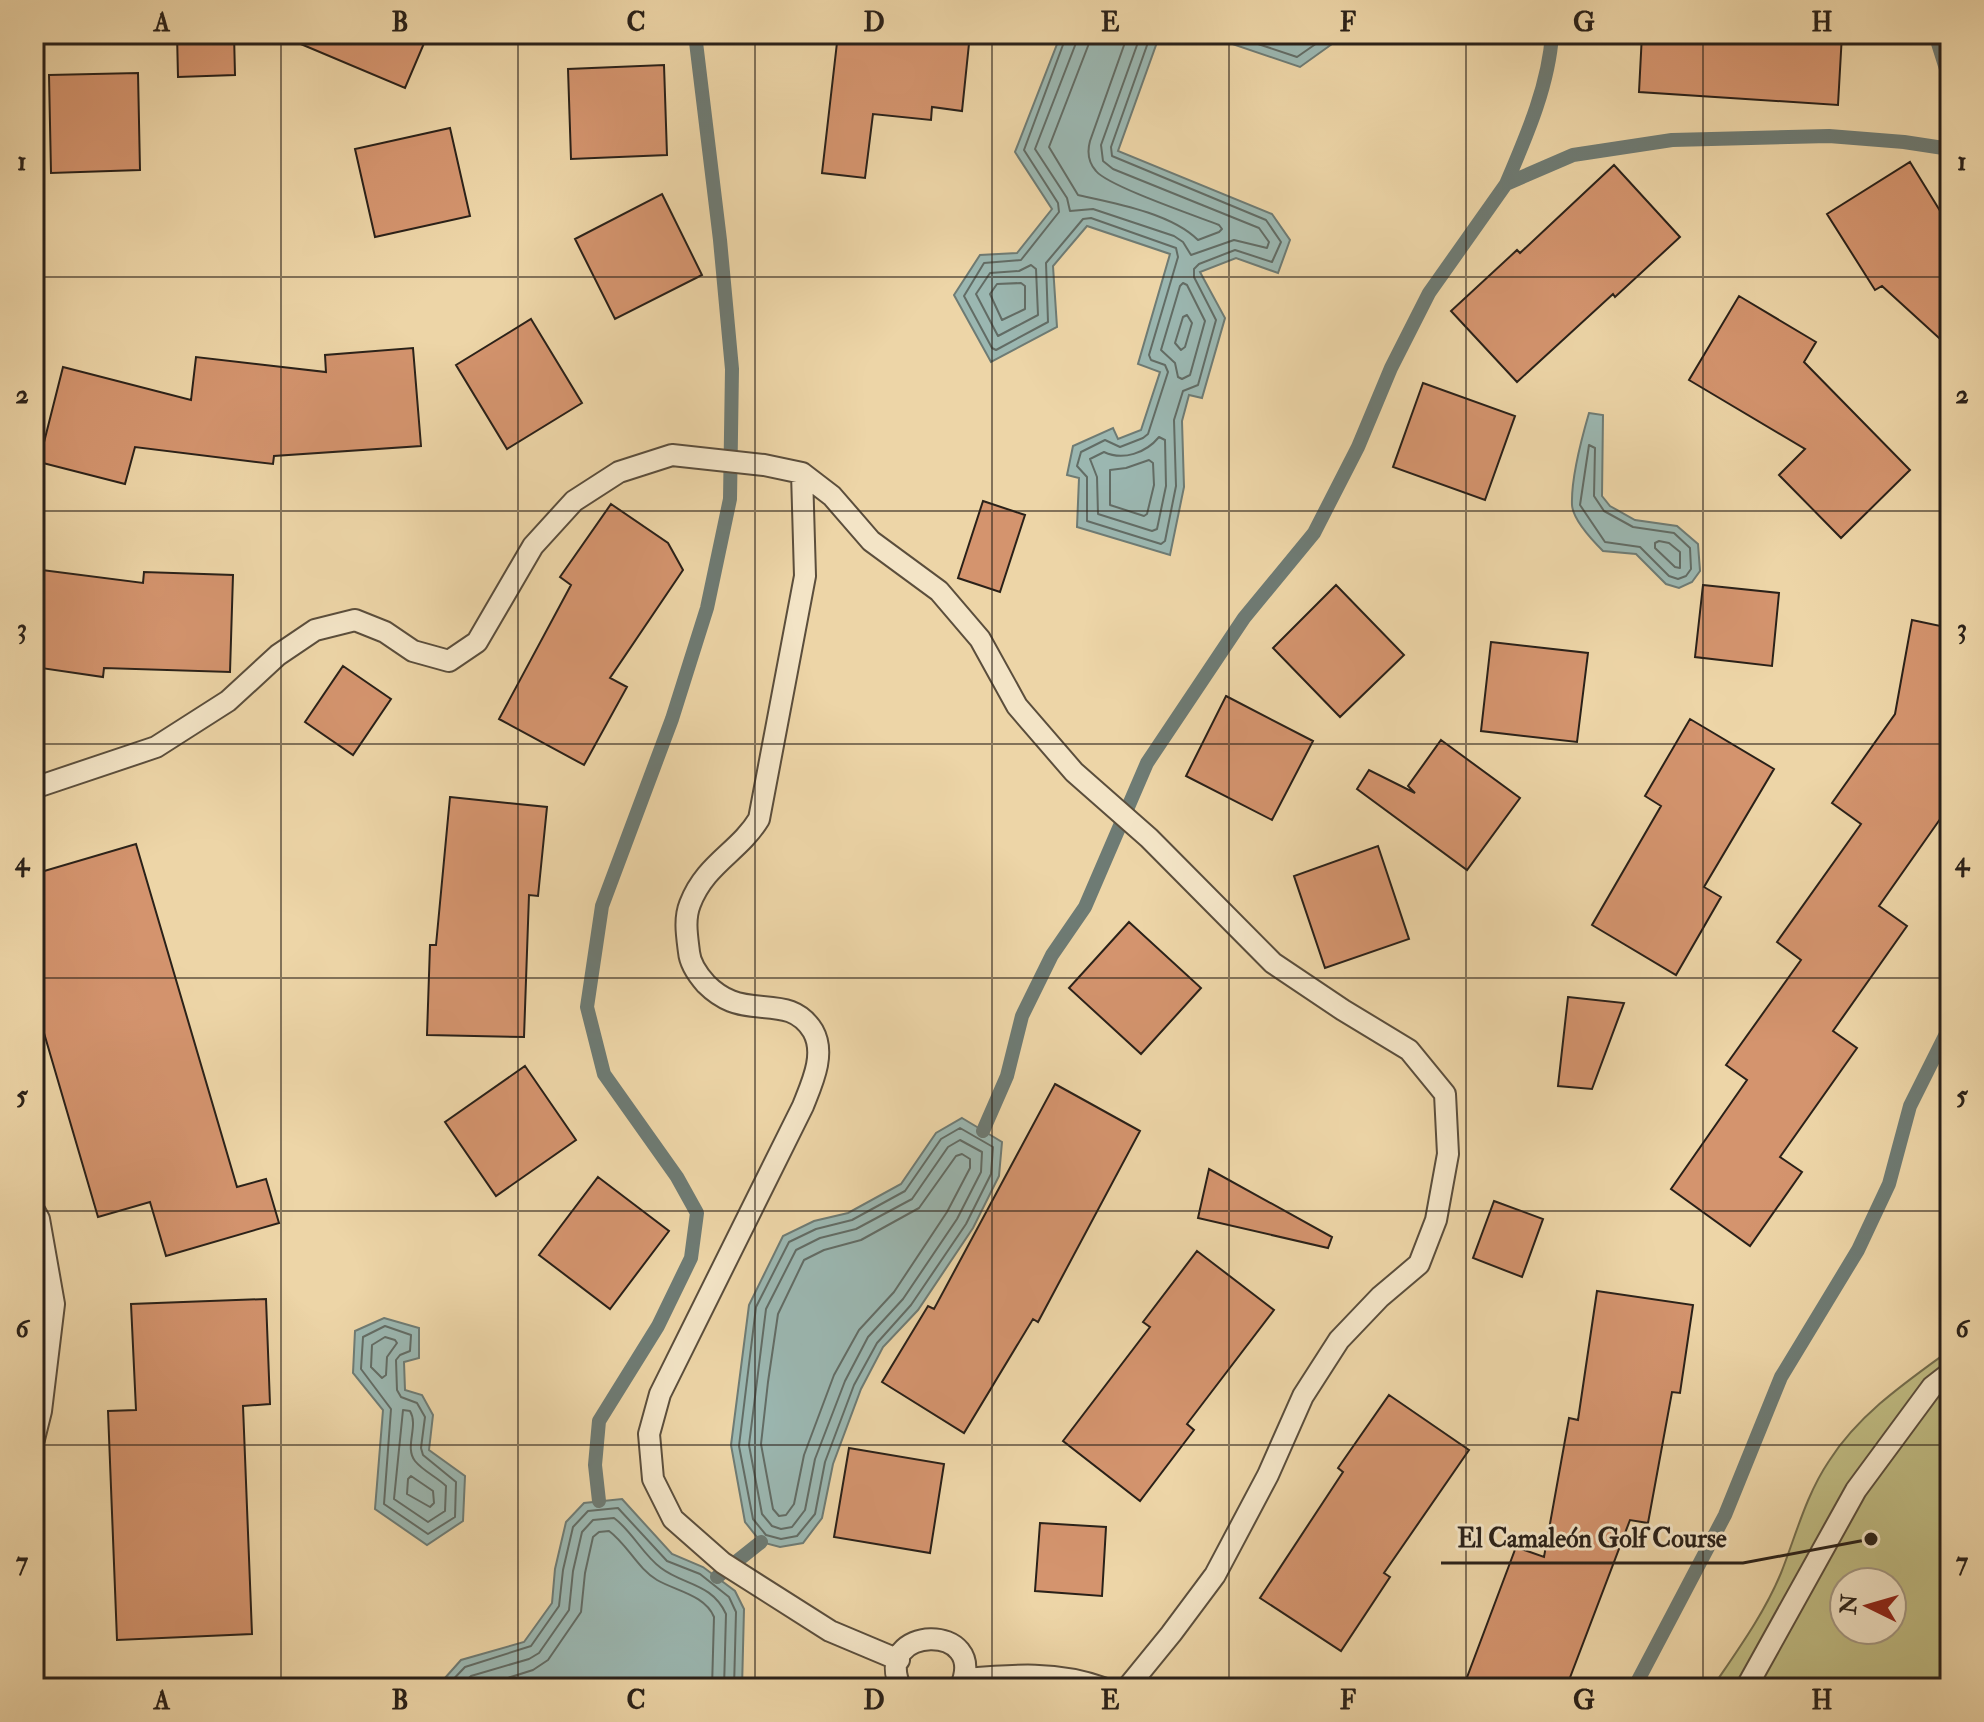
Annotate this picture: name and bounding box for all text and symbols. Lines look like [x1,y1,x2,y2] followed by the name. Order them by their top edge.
[153,7,171,39] text: A
[391,7,409,39] text: B
[626,7,646,39] text: C
[863,7,885,39] text: D
[1101,7,1120,39] text: E
[1340,7,1357,39] text: F
[1573,7,1595,39] text: G
[1811,7,1833,39] text: H
[17,146,27,178] text: 1
[1957,146,1967,178] text: 1
[15,379,29,411] text: 2
[1955,379,1969,411] text: 2
[17,613,27,645] text: 3
[1957,613,1967,645] text: 3
[14,846,31,878] text: 4
[1954,846,1971,878] text: 4
[16,1080,28,1112] text: 5
[1956,1080,1968,1112] text: 5
[15,1313,30,1345] text: 6
[1955,1313,1970,1345] text: 6
[1441,1513,1743,1563] callout: El Camaleón Golf Course
[1457,1523,1727,1555] text: El Camaleón Golf Course
[16,1546,28,1578] text: 7
[1956,1546,1968,1578] text: 7
[1828,1566,1908,1646] north arrow
[1834,1593,1864,1616] text: N
[153,1685,171,1717] text: A
[391,1685,409,1717] text: B
[626,1685,646,1717] text: C
[863,1685,885,1717] text: D
[1101,1685,1120,1717] text: E
[1340,1685,1357,1717] text: F
[1573,1685,1595,1717] text: G
[1811,1685,1833,1717] text: H

